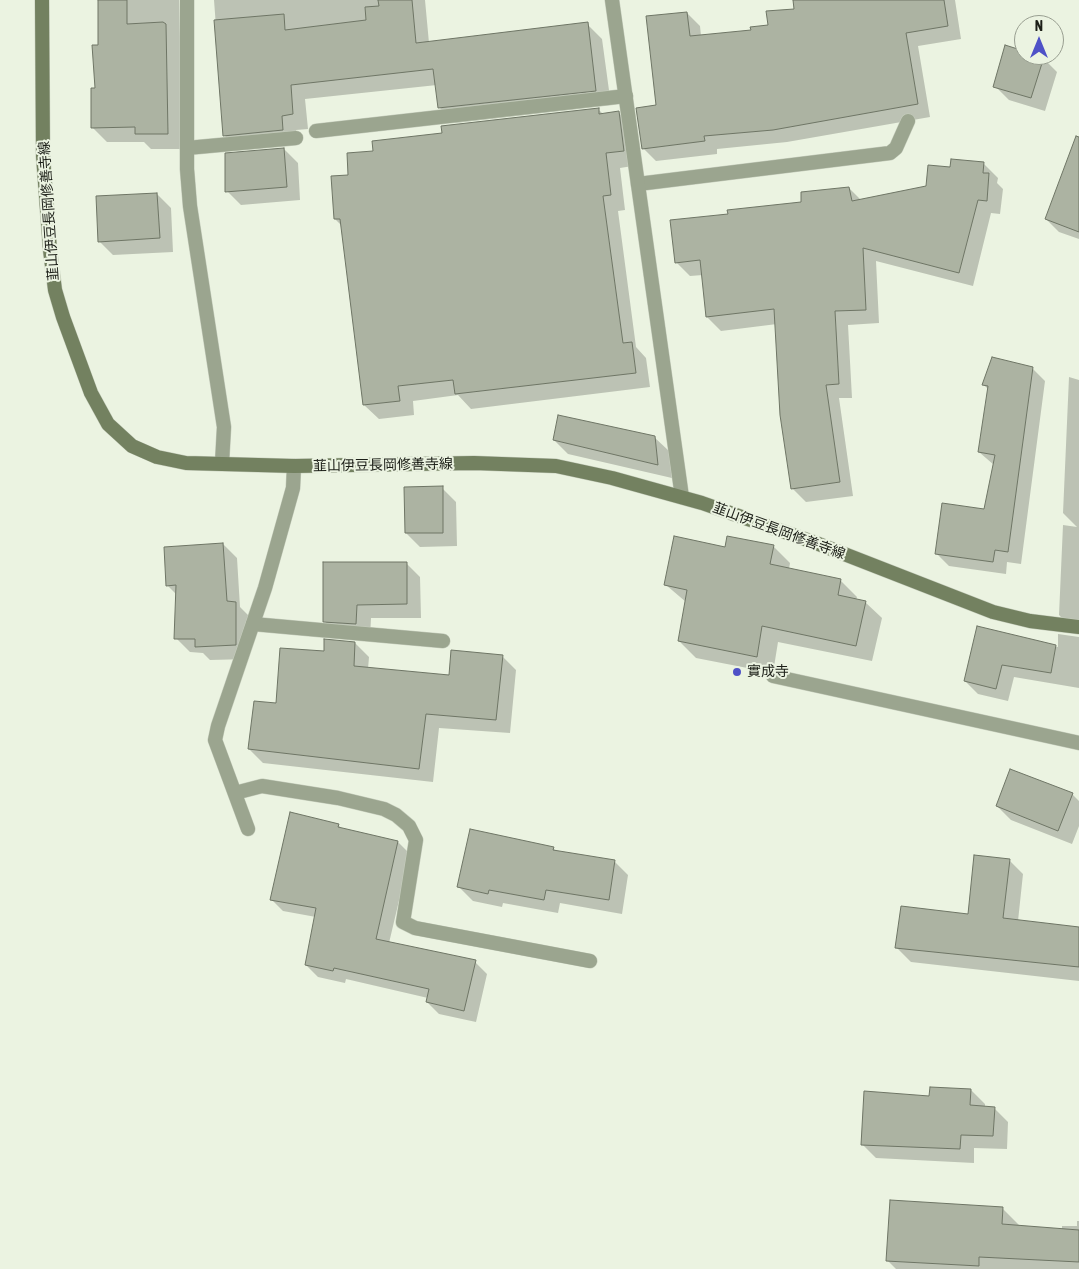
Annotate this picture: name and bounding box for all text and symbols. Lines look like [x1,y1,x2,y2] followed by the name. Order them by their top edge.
[1014,15,1064,65] north arrow
[1035,18,1043,34] text: N
[36,141,62,281] street label: 韮山伊豆長岡修善寺線
[313,455,453,475] street label: 韮山伊豆長岡修善寺線
[710,499,848,563] street label: 韮山伊豆長岡修善寺線
[747,664,789,680] place label: 實成寺
[731,666,743,678] marker: 實成寺

